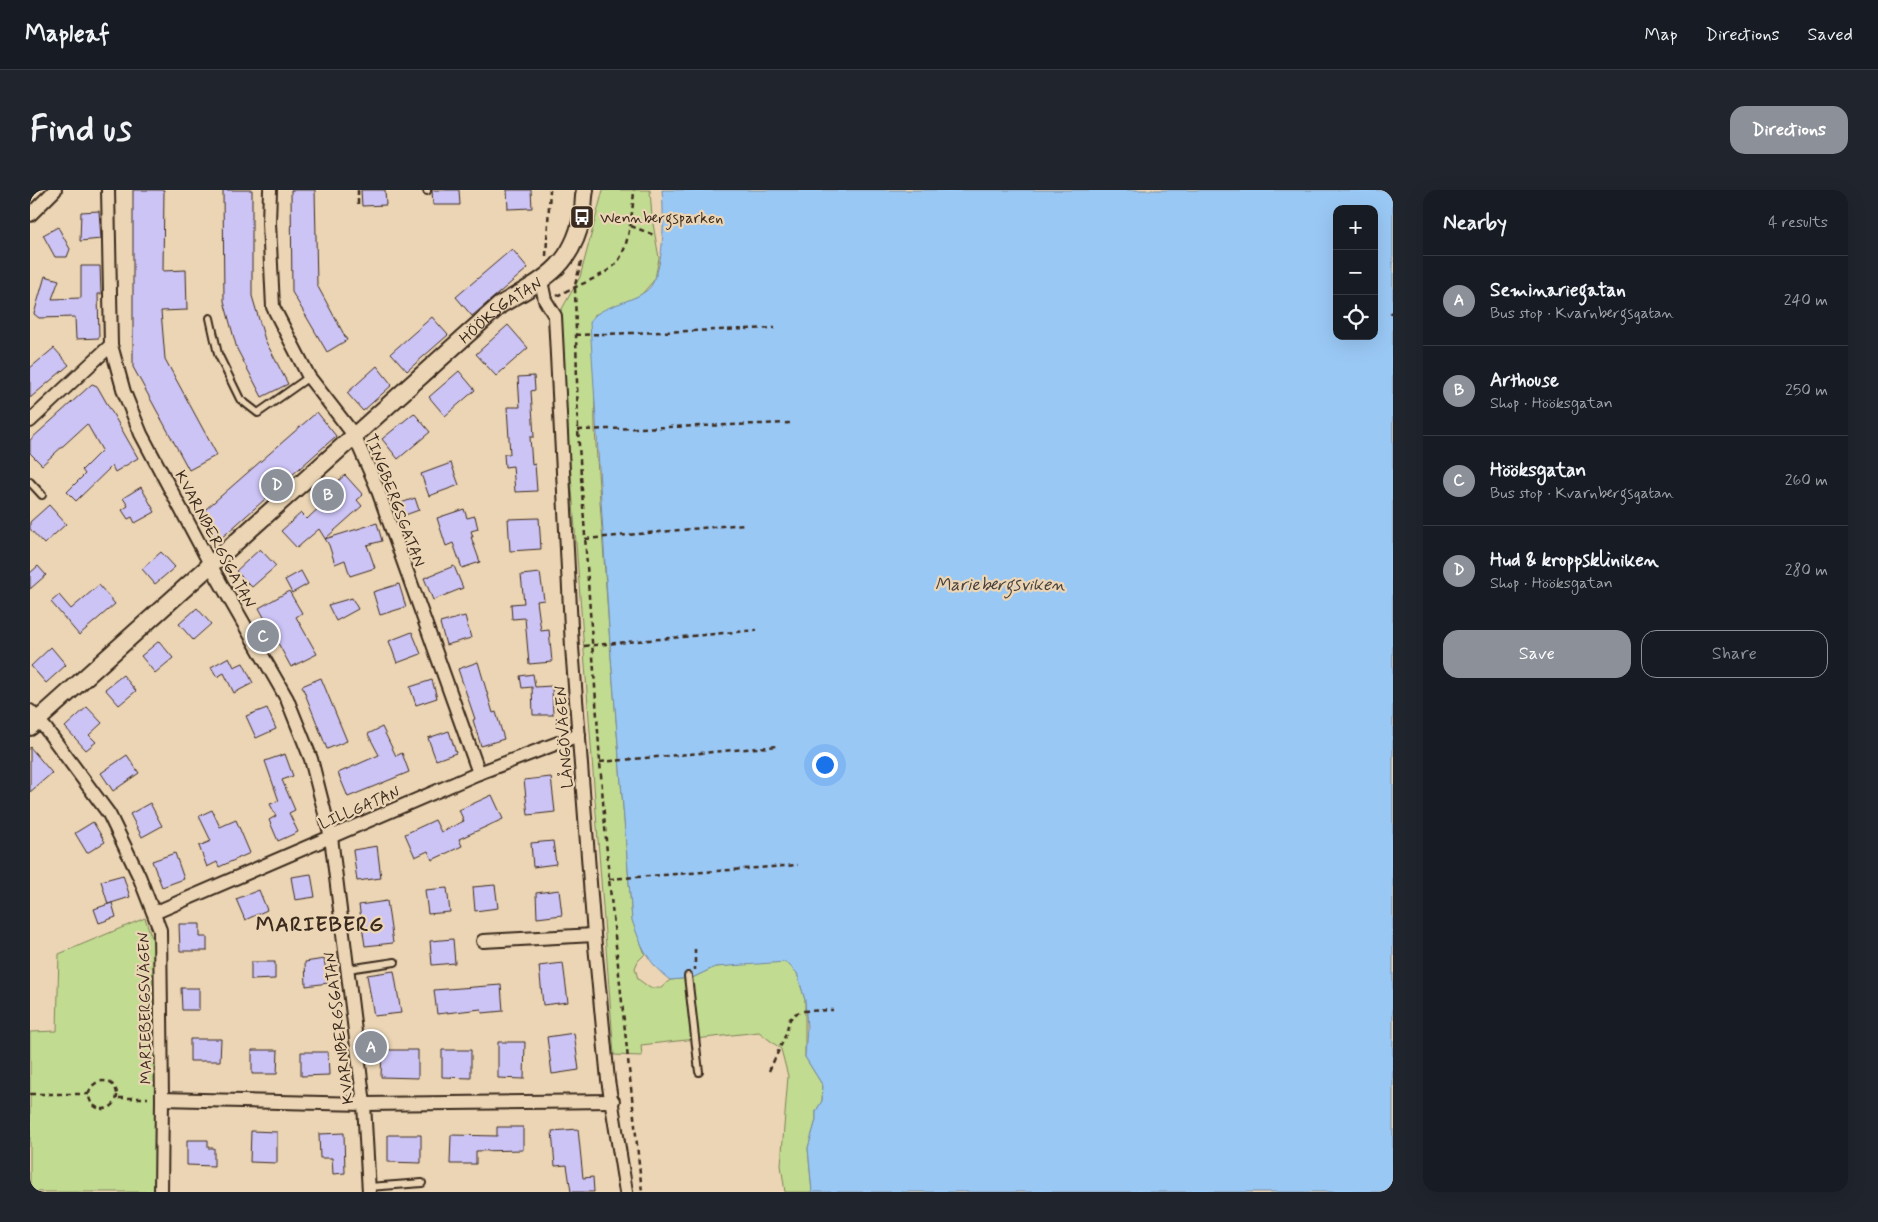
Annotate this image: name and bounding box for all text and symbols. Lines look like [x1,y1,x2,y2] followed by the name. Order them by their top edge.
[25,19,110,50] text: Mapleaf
[1645,23,1678,47] text: Map
[1706,23,1780,47] text: Directions
[1808,23,1853,47] text: Saved
[1730,106,1848,154] button: Directions
[30,107,132,153] text: Find us
[569,204,595,230] bus stop icon: Wennbergsparken
[1333,205,1378,340] map controls
[1333,205,1378,250] button: +
[600,208,723,230] place label: Wennbergsparken
[1443,209,1507,237] text: Nearby
[1768,212,1828,233] text: 4 results
[1333,250,1378,295] button: −
[455,273,547,349] street label: HÖÖKSGATAN
[1490,278,1626,303] text: Seminariegatan
[1454,290,1464,311] text: A
[1784,290,1828,311] text: 240 m
[1333,295,1378,340] button: locate
[1490,303,1674,324] text: Bus stop · Kvarnbergsgatan
[1490,368,1559,393] text: Arthouse
[1454,380,1464,401] text: B
[1785,380,1828,401] text: 250 m
[1490,393,1613,414] text: Shop · Hööksgatan
[360,431,430,570] street label: TINGBERGSGATAN
[1490,458,1586,483] text: Hööksgatan
[261,466,293,504] pin: D
[169,467,260,612] street label: KVARNBERGSGATAN
[1453,470,1465,491] text: C
[1785,470,1828,491] text: 260 m
[312,476,344,514] pin: B
[1490,483,1674,504] text: Bus stop · Kvarnbergsgatan
[1490,548,1659,573] text: Hud & kroppskliniken
[1453,560,1465,581] text: D
[1785,560,1828,581] text: 280 m
[935,573,1065,599] water label: Mariebergsviken
[1490,573,1613,594] text: Shop · Hööksgatan
[247,617,279,655] pin: C
[1443,630,1631,678] button: Save
[1641,630,1828,678] button: Share
[550,685,579,789] street label: LÅNGÖVÄGEN
[812,752,838,778] your location
[316,782,404,835] street label: LILLGATAN
[256,911,384,939] district label: MARIEBERG
[134,932,157,1084] street label: MARIEBERGSVÄGEN
[320,950,359,1105] street label: KVARNBERGSGATAN
[355,1028,387,1066] pin: A

